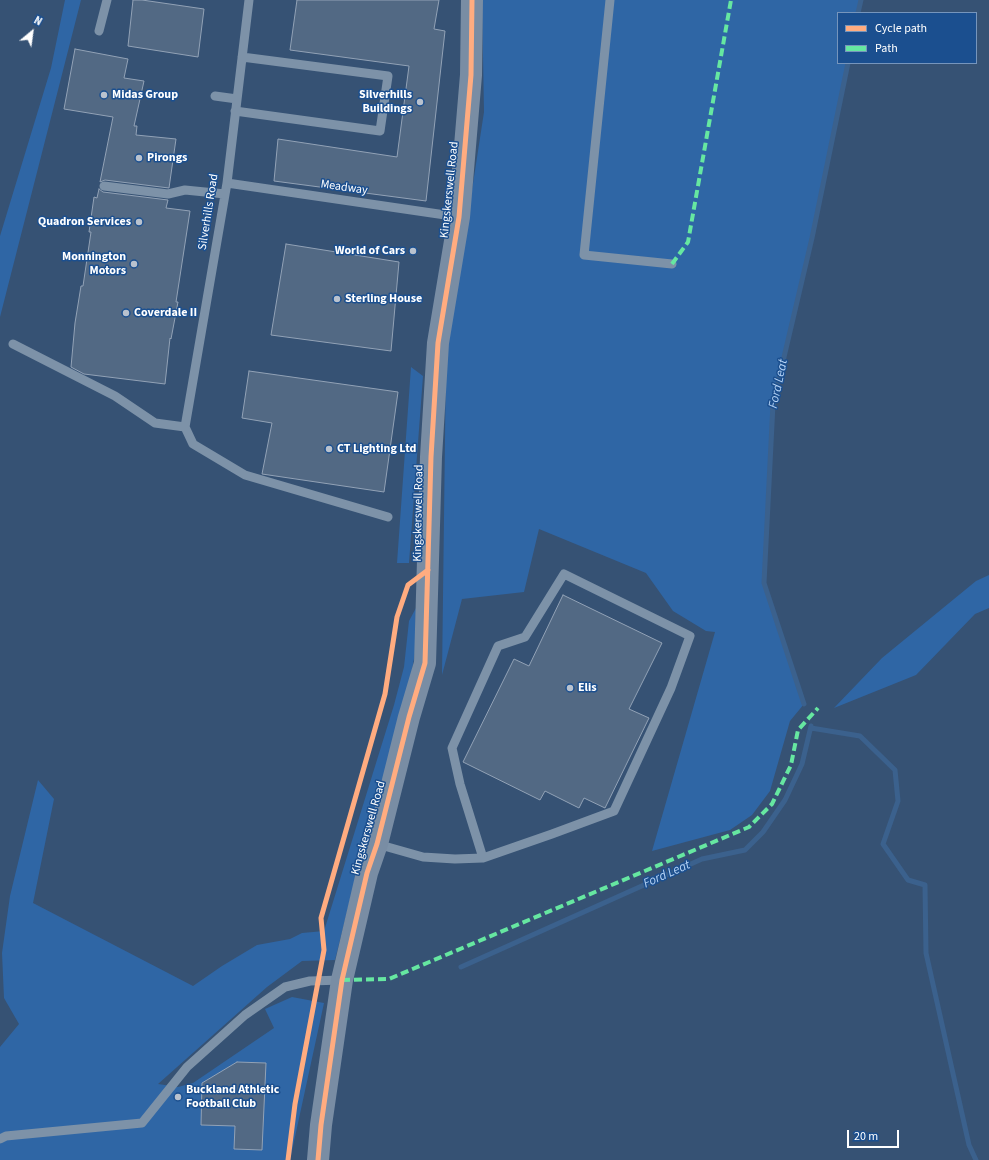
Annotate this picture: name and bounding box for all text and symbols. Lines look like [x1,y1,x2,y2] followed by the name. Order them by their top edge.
[12,12,52,52] north arrow
[837,12,977,64] legend
[31,13,45,29] text: N
[875,20,927,37] text: Cycle path
[875,40,898,57] text: Path
[112,88,178,102] place label: Midas Group
[359,88,412,116] place label: Silverhills Buildings
[99,90,109,100] marker: Midas Group
[415,97,425,107] marker: Silverhills Buildings
[438,141,462,239] street label: Kingskerswell Road
[147,151,187,165] place label: Pirongs
[134,153,144,163] marker: Pirongs
[196,173,222,251] street label: Silverhills Road
[320,178,368,198] street label: Meadway
[38,215,131,229] place label: Quadron Services
[134,217,144,227] marker: Quadron Services
[335,244,405,258] place label: World of Cars
[408,246,418,256] marker: World of Cars
[62,250,126,278] place label: Monnington Motors
[129,259,139,269] marker: Monnington Motors
[345,292,422,306] place label: Sterling House
[332,294,342,304] marker: Sterling House
[134,306,197,320] place label: Coverdale II
[121,308,131,318] marker: Coverdale II
[766,358,792,410] water label: Ford Leat
[337,442,416,456] place label: CT Lighting Ltd
[324,444,334,454] marker: CT Lighting Ltd
[411,464,427,562] street label: Kingskerswell Road
[578,681,597,695] place label: Elis
[565,683,575,693] marker: Elis
[349,779,389,877] street label: Kingskerswell Road
[641,858,693,892] water label: Ford Leat
[186,1083,279,1111] place label: Buckland Athletic Football Club
[173,1092,183,1102] marker: Buckland Athletic Football Club
[849,1122,901,1148] scale bar
[854,1128,878,1145] text: 20 m

